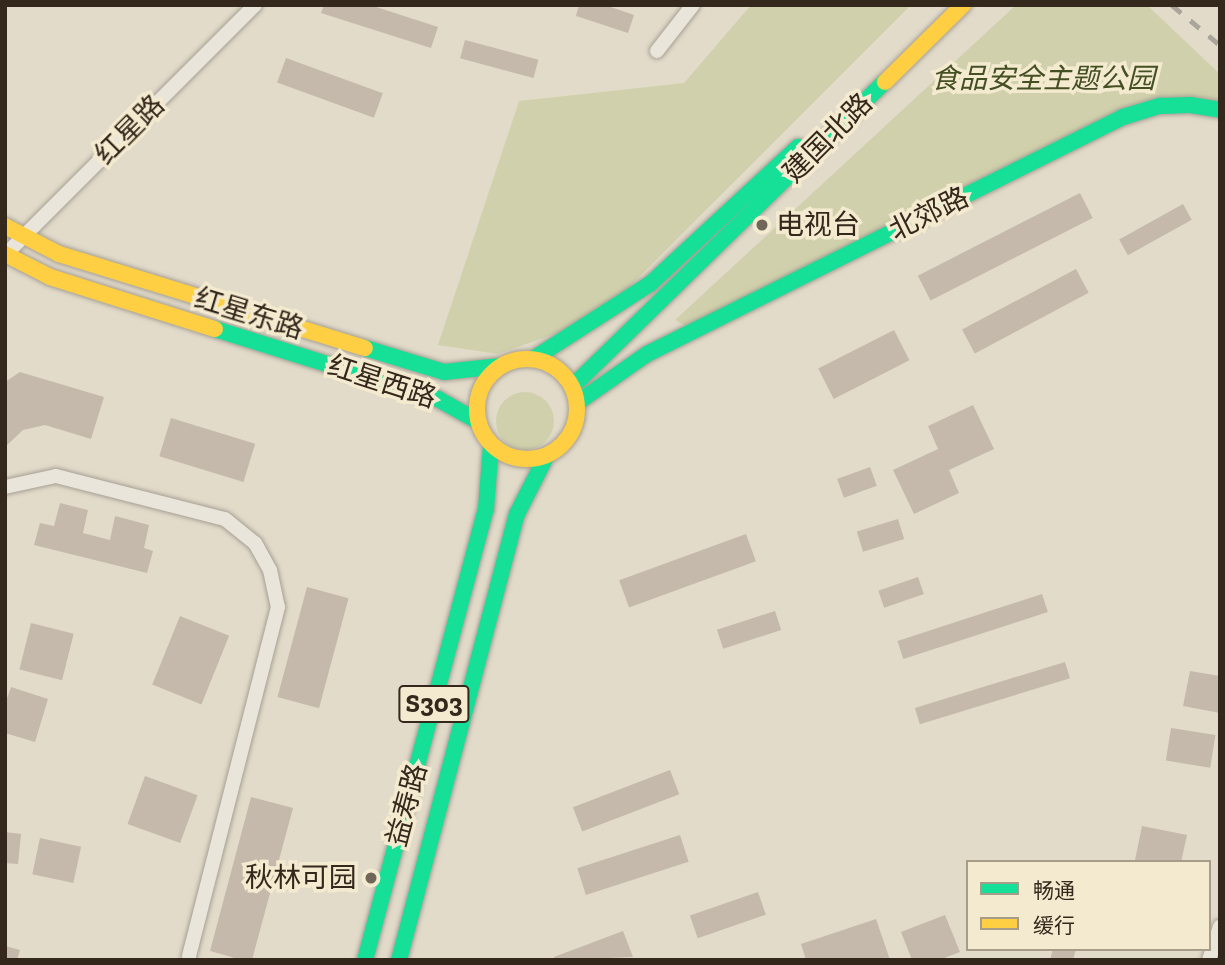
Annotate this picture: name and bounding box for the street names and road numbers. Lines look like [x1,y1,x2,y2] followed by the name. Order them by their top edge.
[777,87,879,189] street label: 建国北路
[88,88,172,172] street label: 红星路
[884,180,974,248] street label: 北郊路
[191,282,307,346] street label: 红星东路
[324,349,440,415] street label: 红星西路
[397,682,471,726] road number: S303
[380,760,434,850] street label: 益寿路

